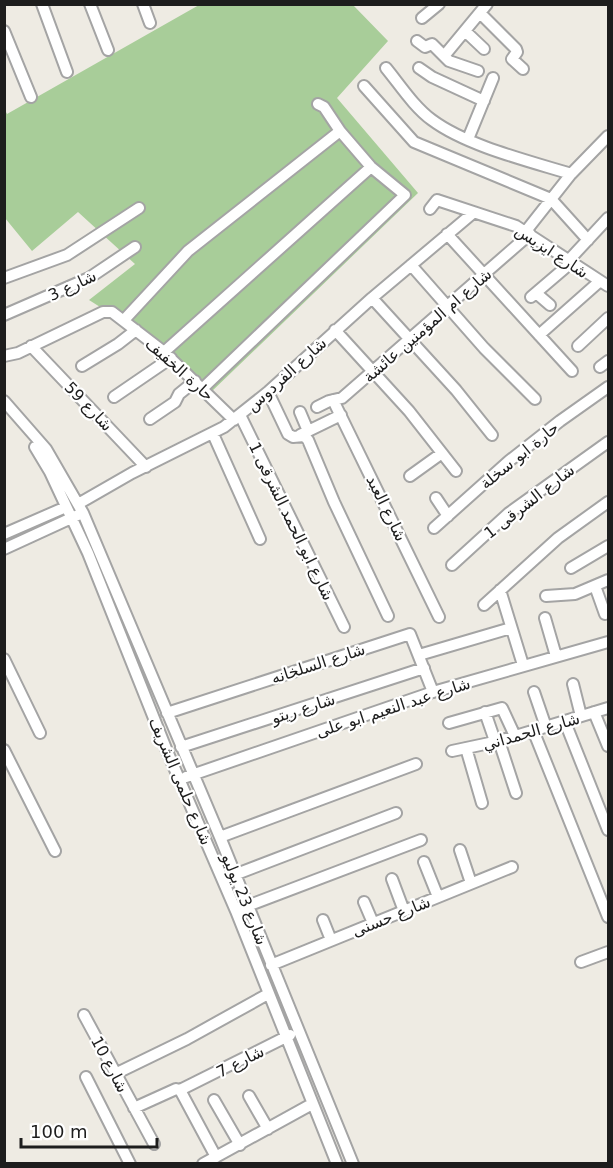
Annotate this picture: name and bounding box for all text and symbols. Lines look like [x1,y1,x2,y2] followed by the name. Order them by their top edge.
[511,221,592,283] street label: شارع ايزيس
[359,264,496,387] street label: شارع ام المؤمنين عائشة
[45,266,100,306] street label: شارع 3
[242,333,331,416] street label: شارع الفردوس
[141,334,218,406] street label: حارة الخفيف
[60,378,117,436] street label: شارع 59
[476,418,563,494] street label: حارة ابو سخلة
[244,439,338,604] street label: شارع ابو الحمد الشرقى 1
[480,460,579,543] street label: شارع الشرقى 1
[362,472,411,545] street label: شارع العبد
[269,639,368,689] street label: شارع السلخانه
[313,674,473,742] street label: شارع عبد النعيم ابو على
[268,689,338,729] street label: شارع ريتو
[480,709,582,755] street label: شارع الحمداني
[144,714,216,848] street label: شارع حلمى الشريف
[216,850,271,948] street label: شارع 23 يوليو
[349,892,434,942] street label: شارع حسنى
[86,1033,132,1096] street label: شارع 10
[213,1041,268,1082] street label: شارع 7
[21,1111,158,1149] scale bar
[30,1121,88,1142] text: 100 m

